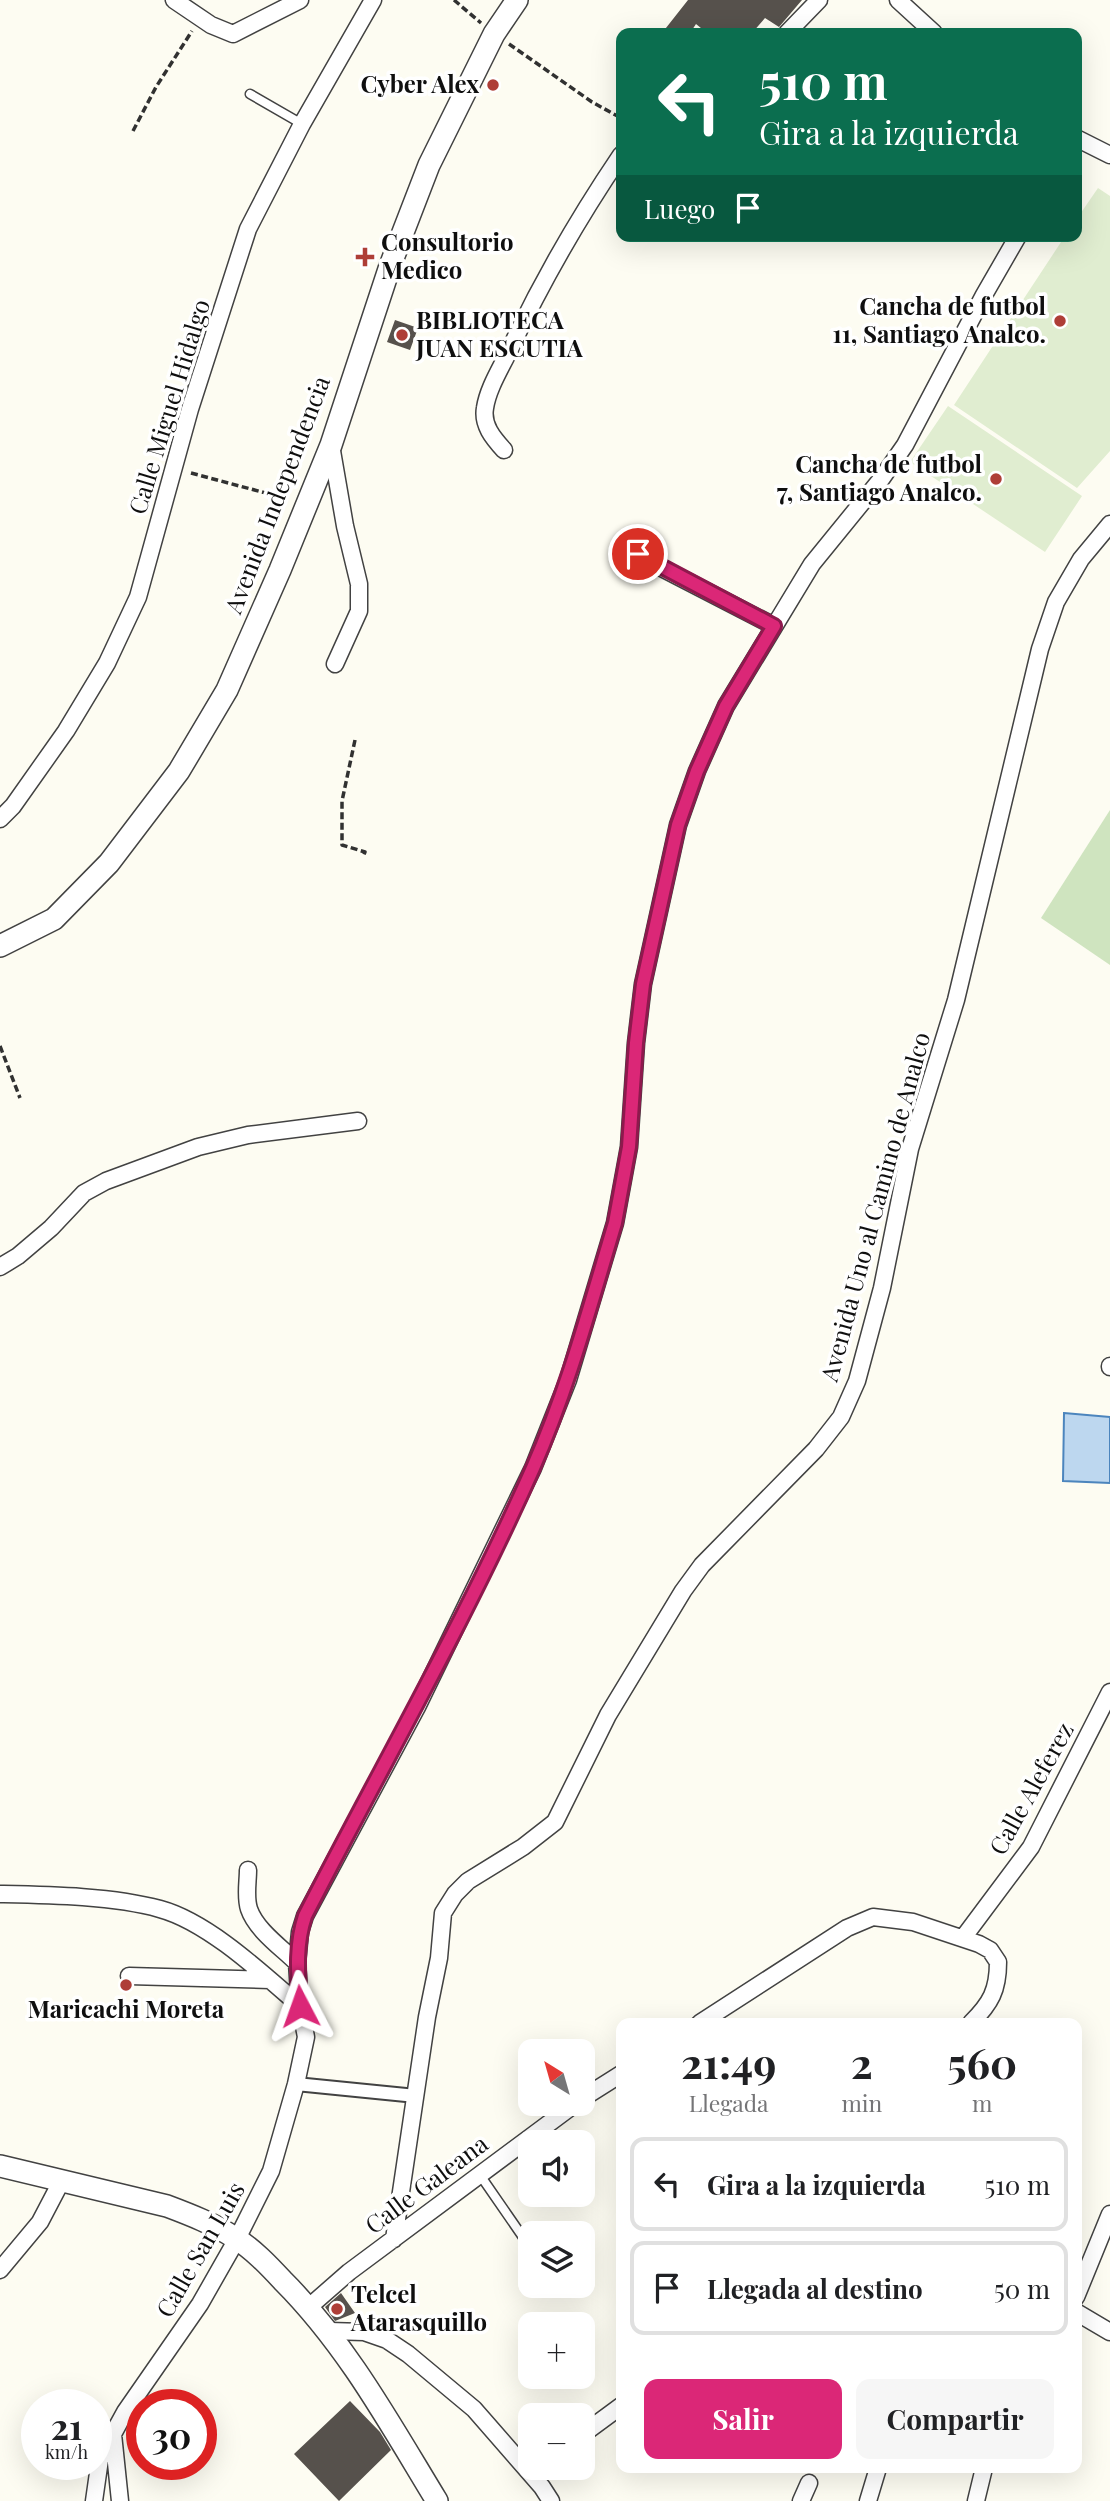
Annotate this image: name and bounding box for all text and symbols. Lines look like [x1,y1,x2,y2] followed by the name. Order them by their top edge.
[759,47,888,112] text: 510 m
[644,56,735,147] icon: left
[360,67,479,99] place label: Cyber Alex
[485,77,501,93] marker: Cyber Alex
[759,110,1019,153] text: Gira a la izquierda
[729,189,767,227] icon: arrive
[644,191,715,226] text: Luego
[381,225,514,285] place label: Consultorio Medico
[355,247,375,267] marker: Consultorio Medico
[832,289,1047,349] place label: Cancha de futbol 11, Santiago Analco.
[120,295,216,518] street label: Calle Miguel Hidalgo
[415,303,584,363] place label: BIBLIOTECA JUAN ESCUTIA
[1052,313,1068,329] marker: Cancha de futbol 11, Santiago Analco.
[394,327,410,343] marker: BIBLIOTECA JUAN ESCUTIA
[216,371,336,618] street label: Avenida Independencia
[777,447,983,507] place label: Cancha de futbol 7, Santiago Analco.
[988,471,1004,487] marker: Cancha de futbol 7, Santiago Analco.
[608,524,668,584] pin
[619,535,657,573] icon: arrive
[812,1028,936,1386] street label: Avenida Uno al Camino de Analco
[981,1716,1080,1860] street label: Calle Aleferez
[263,1969,337,2043] position arrow
[118,1977,134,1993] marker: Maricachi Moreta
[28,1992,225,2024] place label: Maricachi Moreta
[681,2034,777,2090] text: 21:49
[851,2034,873,2090] text: 2
[947,2034,1017,2090] text: 560
[518,2039,595,2116] north arrow
[518,2039,595,2480] map controls
[689,2087,769,2118] text: Llegada
[841,2087,882,2118] text: min
[972,2087,992,2118] text: m
[358,2127,494,2240] street label: Calle Galeana
[518,2130,595,2207] button: sound
[648,2165,686,2203] icon: left
[707,2167,926,2202] text: Gira a la izquierda
[984,2167,1050,2202] text: 510 m
[148,2176,251,2322] street label: Calle San Luis
[518,2221,595,2298] button: layers
[648,2269,686,2307] icon: arrive
[707,2271,923,2306] text: Llegada al destino
[994,2271,1050,2306] text: 50 m
[350,2277,487,2337] place label: Telcel Atarasquillo
[329,2301,345,2317] marker: Telcel Atarasquillo
[518,2312,595,2389] button: +
[644,2379,842,2459] button: Salir
[856,2379,1054,2459] button: Compartir
[126,2389,217,2480] speed limit sign: 30
[51,2402,82,2449] text: 21
[518,2403,595,2480] button: −
[45,2440,88,2464] text: km/h

